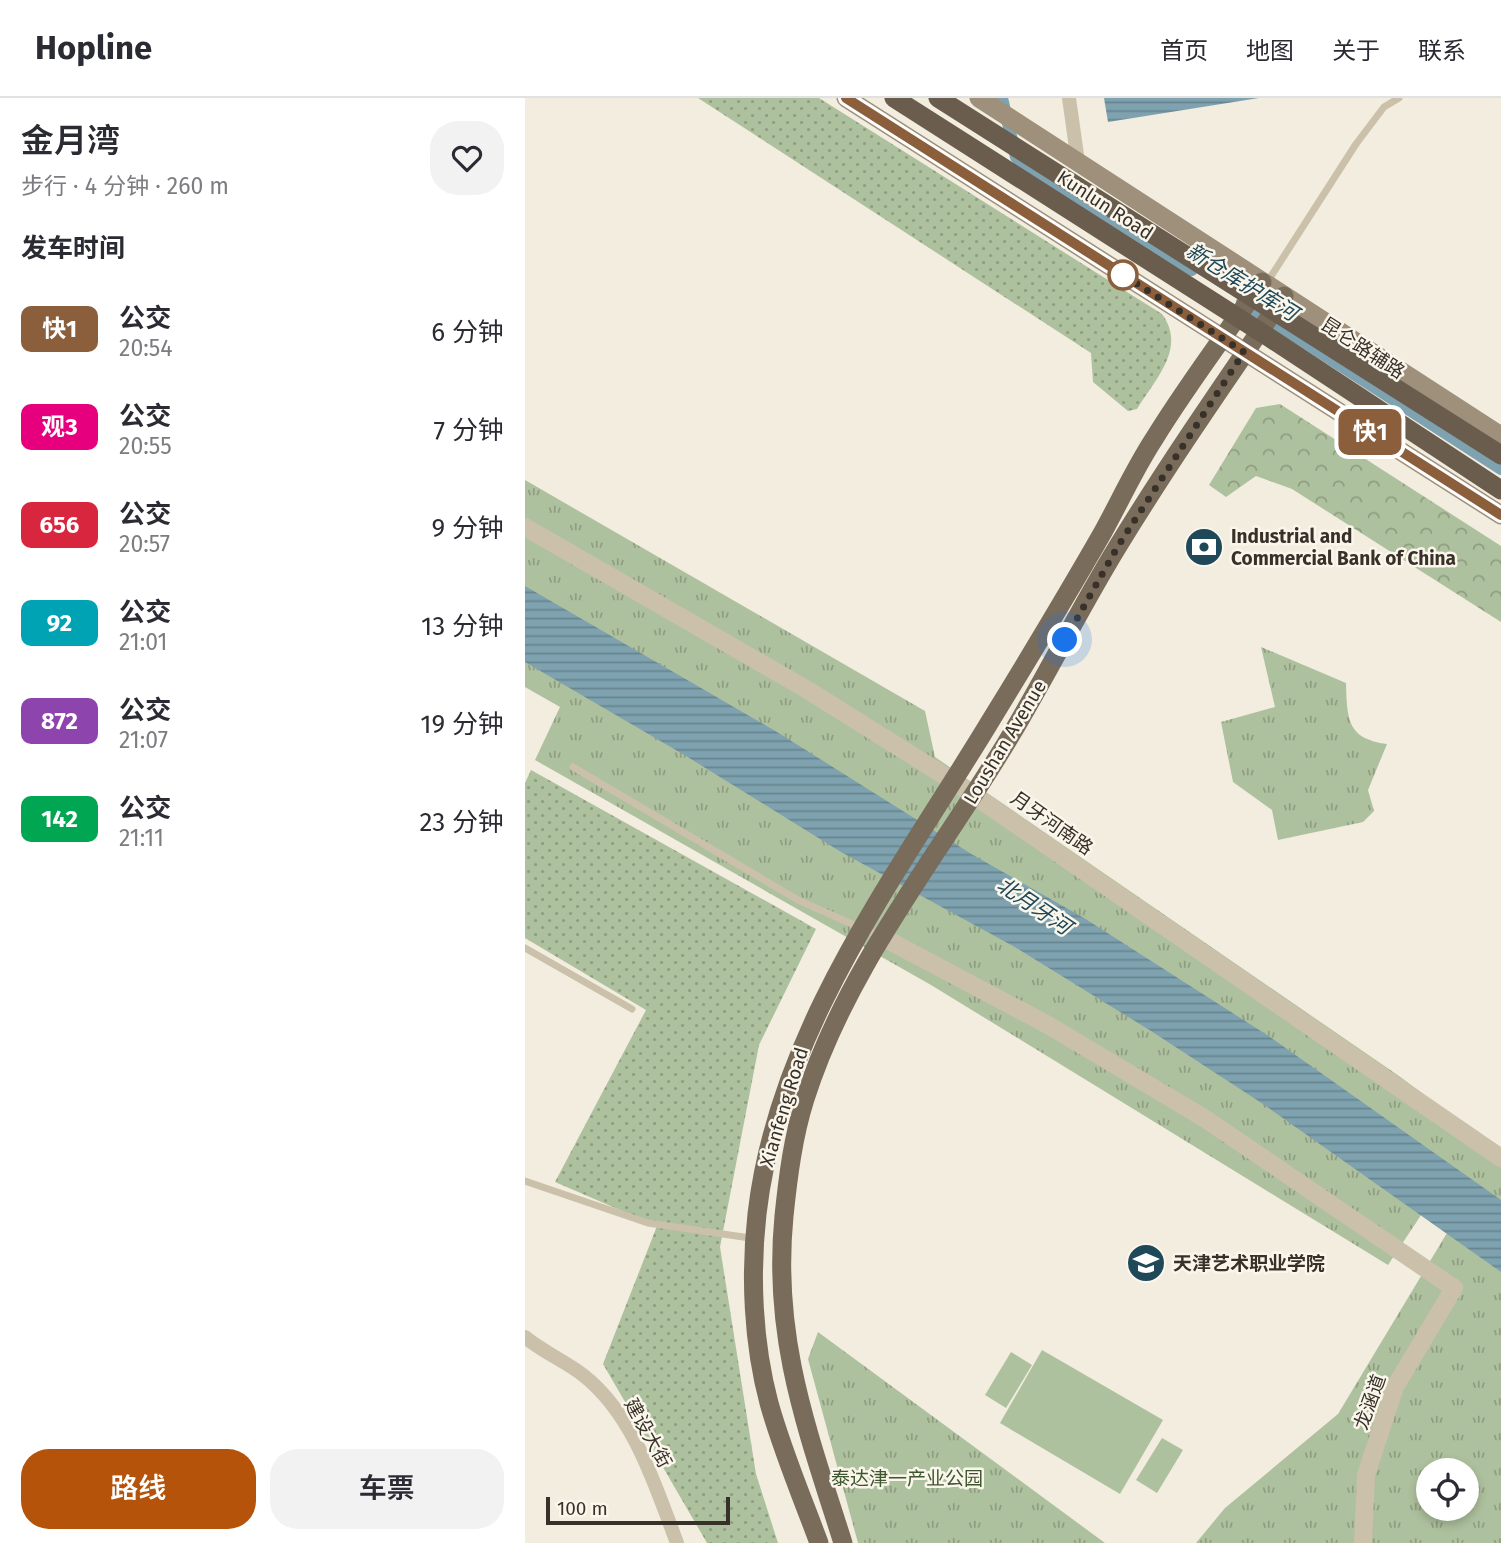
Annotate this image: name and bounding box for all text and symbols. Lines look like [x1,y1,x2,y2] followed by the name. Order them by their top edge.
[35,28,152,68] text: Hopline
[1160,37,1208,65] text: 首页
[1246,37,1294,65] text: 地图
[1332,37,1380,65] text: 关于
[1418,37,1466,65] text: 联系
[21,121,120,161] text: 金月湾
[430,121,504,195] button: heart
[1053,165,1157,245] street label: Kunlun Road
[21,172,229,200] text: 步行 · 4 分钟 · 260 m
[21,233,125,264] text: 发车时间
[1182,238,1306,329] water label: 新仓库护库河
[1108,260,1138,290] unlabelled marker
[119,303,171,334] text: 公交
[1317,312,1409,384] street label: 昆仑路辅路
[42,315,77,343] text: 快1
[431,317,504,348] text: 6 分钟
[119,334,173,362] text: 20:54
[119,401,171,432] text: 公交
[1339,409,1401,455] line badge: 快1
[41,413,78,441] text: 观3
[434,415,504,446] text: 7 分钟
[1352,418,1388,446] text: 快1
[119,432,172,460] text: 20:55
[119,499,171,530] text: 公交
[40,511,79,539] text: 656
[431,513,504,544] text: 9 分钟
[1231,525,1456,570] place label: Industrial and Commercial Bank of China
[1183,526,1225,568] bank icon: Industrial and Commercial Bank of China
[119,530,170,558] text: 20:57
[119,597,171,628] text: 公交
[47,609,72,637] text: 92
[421,611,504,642] text: 13 分钟
[1047,622,1082,657] your location
[119,628,168,656] text: 21:01
[959,676,1051,808] street label: Loushan Avenue
[119,695,171,726] text: 公交
[41,707,78,735] text: 872
[420,709,504,740] text: 19 分钟
[119,726,168,754] text: 21:07
[1006,786,1098,860] street label: 月牙河南路
[119,793,171,824] text: 公交
[41,805,78,833] text: 142
[419,807,504,838] text: 23 分钟
[119,824,164,852] text: 21:11
[992,872,1079,943] water label: 北月牙河
[755,1045,813,1169] street label: Xianfeng Road
[1125,1242,1167,1284] school or university icon: 天津艺术职业学院
[1173,1252,1325,1275] place label: 天津艺术职业学院
[1349,1371,1391,1433] street label: 龙涵道
[620,1394,676,1472] street label: 建设大街
[21,1449,256,1529] button: 路线
[270,1449,504,1529] button: 车票
[1416,1458,1479,1521] map controls
[1416,1458,1479,1521] button: locate
[831,1467,983,1490] park label: 泰达津一产业公园
[546,1494,730,1526] scale bar
[557,1497,608,1520] text: 100 m

